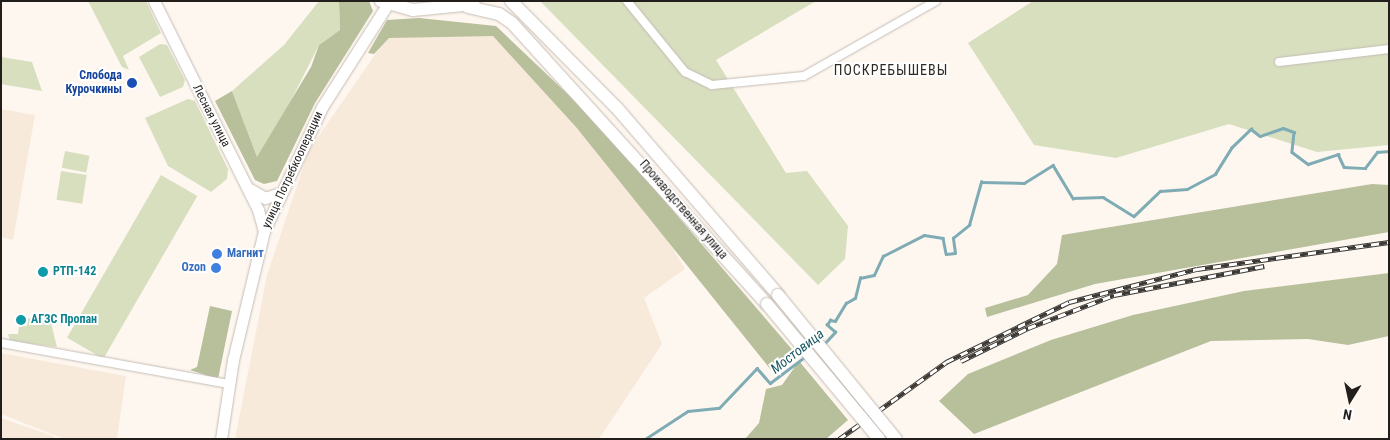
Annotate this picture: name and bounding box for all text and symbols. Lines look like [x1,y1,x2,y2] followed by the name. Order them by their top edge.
[832,62,950,78] district label: ПОСКРЕБЫШЕВЫ
[66,69,122,97] place label: Слобода Курочкины
[126,77,138,89] marker: Слобода Курочкины
[189,82,233,150] street label: Лесная улица
[260,109,326,231] street label: улица Потребкооперации
[636,157,730,263] street label: Производственная улица
[227,247,264,261] place label: Магнит
[211,248,223,260] marker: Магнит
[182,261,206,275] place label: Ozon
[210,262,222,274] marker: Ozon
[53,265,96,279] place label: РТП-142
[37,266,49,278] marker: РТП-142
[31,313,97,327] place label: АГЗС Пропан
[15,314,27,326] marker: АГЗС Пропан
[767,325,827,377] water label: Мостовица
[1325,375,1375,425] north arrow
[1342,406,1353,423] text: N

